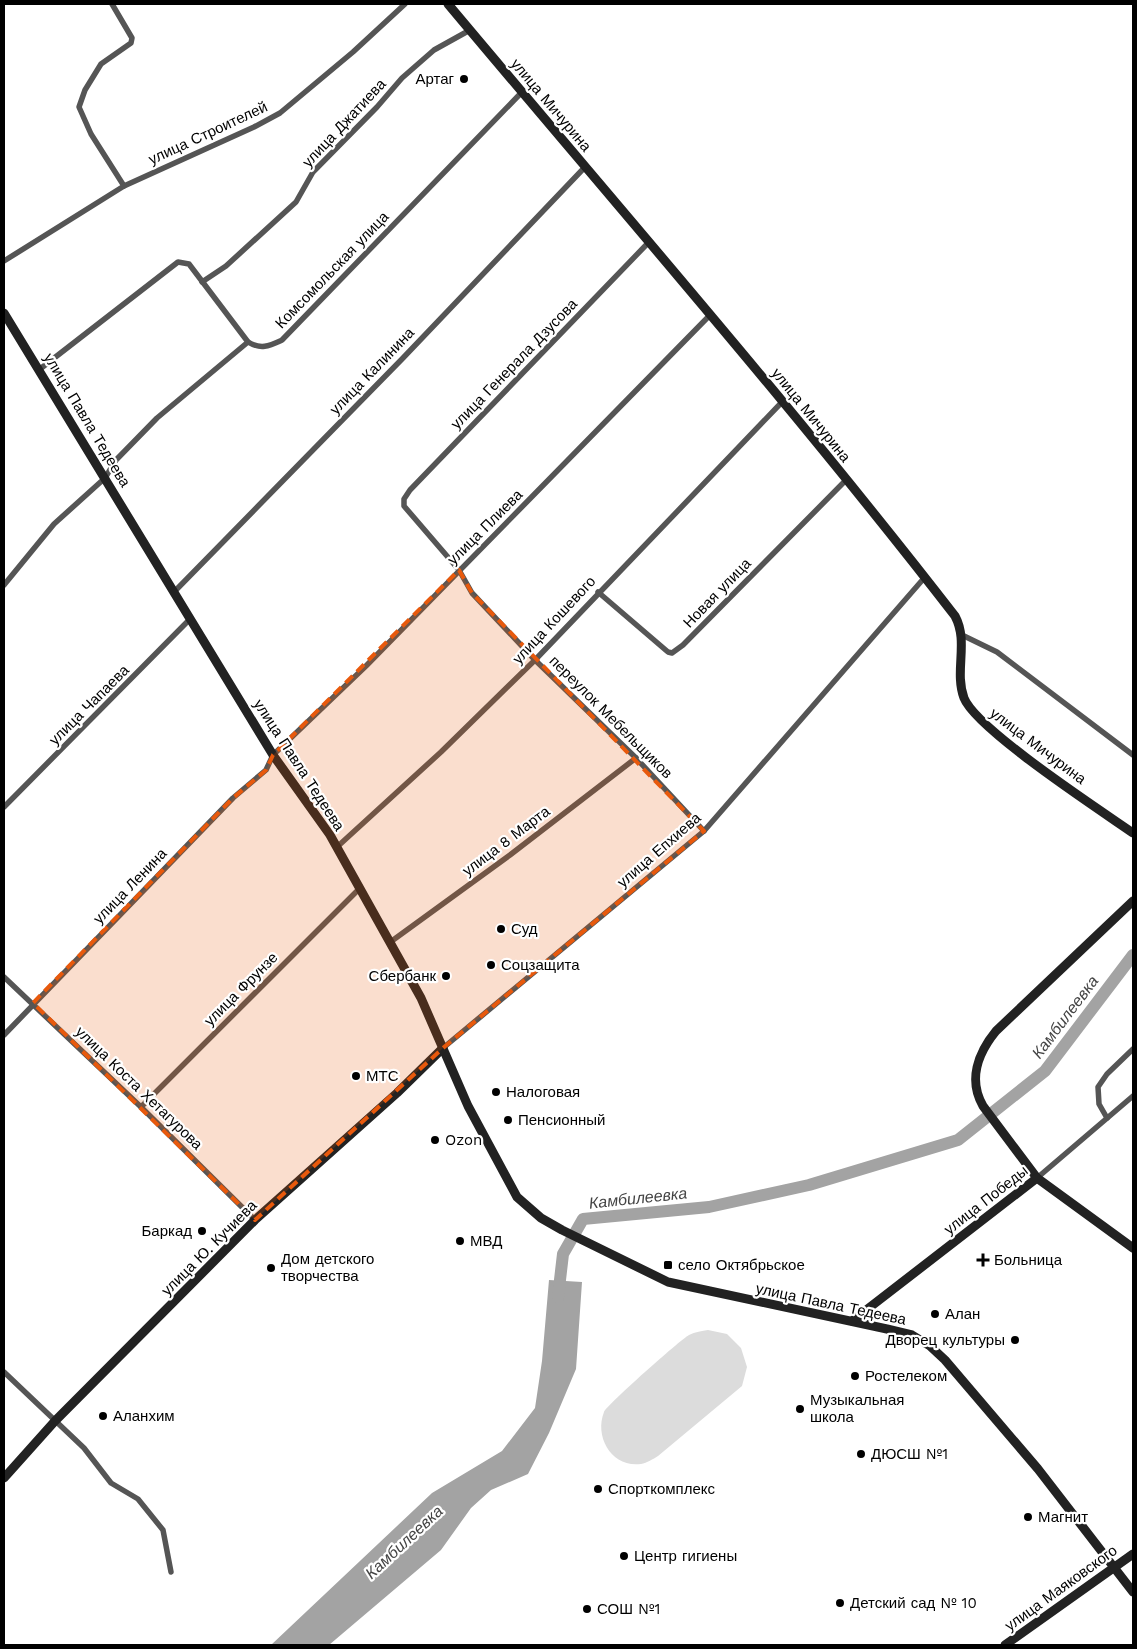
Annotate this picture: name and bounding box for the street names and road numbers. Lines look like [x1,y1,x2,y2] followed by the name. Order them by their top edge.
[507,55,596,156] street label: улица Мичурина
[298,75,390,171] street label: улица Джатиева
[146,98,270,168] street label: улица Строителей
[272,207,393,332] street label: Комсомольская улица
[447,295,581,433] street label: улица Генерала Дзусова
[326,323,418,418] street label: улица Калинина
[40,350,135,491] street label: улица Павла Тедеева
[768,364,855,466] street label: улица Мичурина
[444,485,527,568] street label: улица Плиева
[679,554,755,632] street label: Новая улица
[509,572,599,668] street label: улица Кошевого
[546,652,676,782] street label: переулок Мебельщиков
[45,661,133,749] street label: улица Чапаева
[250,696,349,835] street label: улица Павла Тедеева
[986,704,1090,788] street label: улица Мичурина
[459,802,554,880] street label: улица 8 Марта
[614,808,705,891] street label: улица Епхиева
[90,844,171,927] street label: улица Ленина
[200,948,282,1030] street label: улица Фрунзе
[72,1023,207,1154] street label: улица Коста Хетагурова
[940,1162,1032,1238] street label: улица Победы
[158,1196,261,1299] street label: улица Ю. Кучиева
[754,1279,908,1329] street label: улица Павла Тедеева
[1001,1541,1121,1635] street label: улица Маяковского

